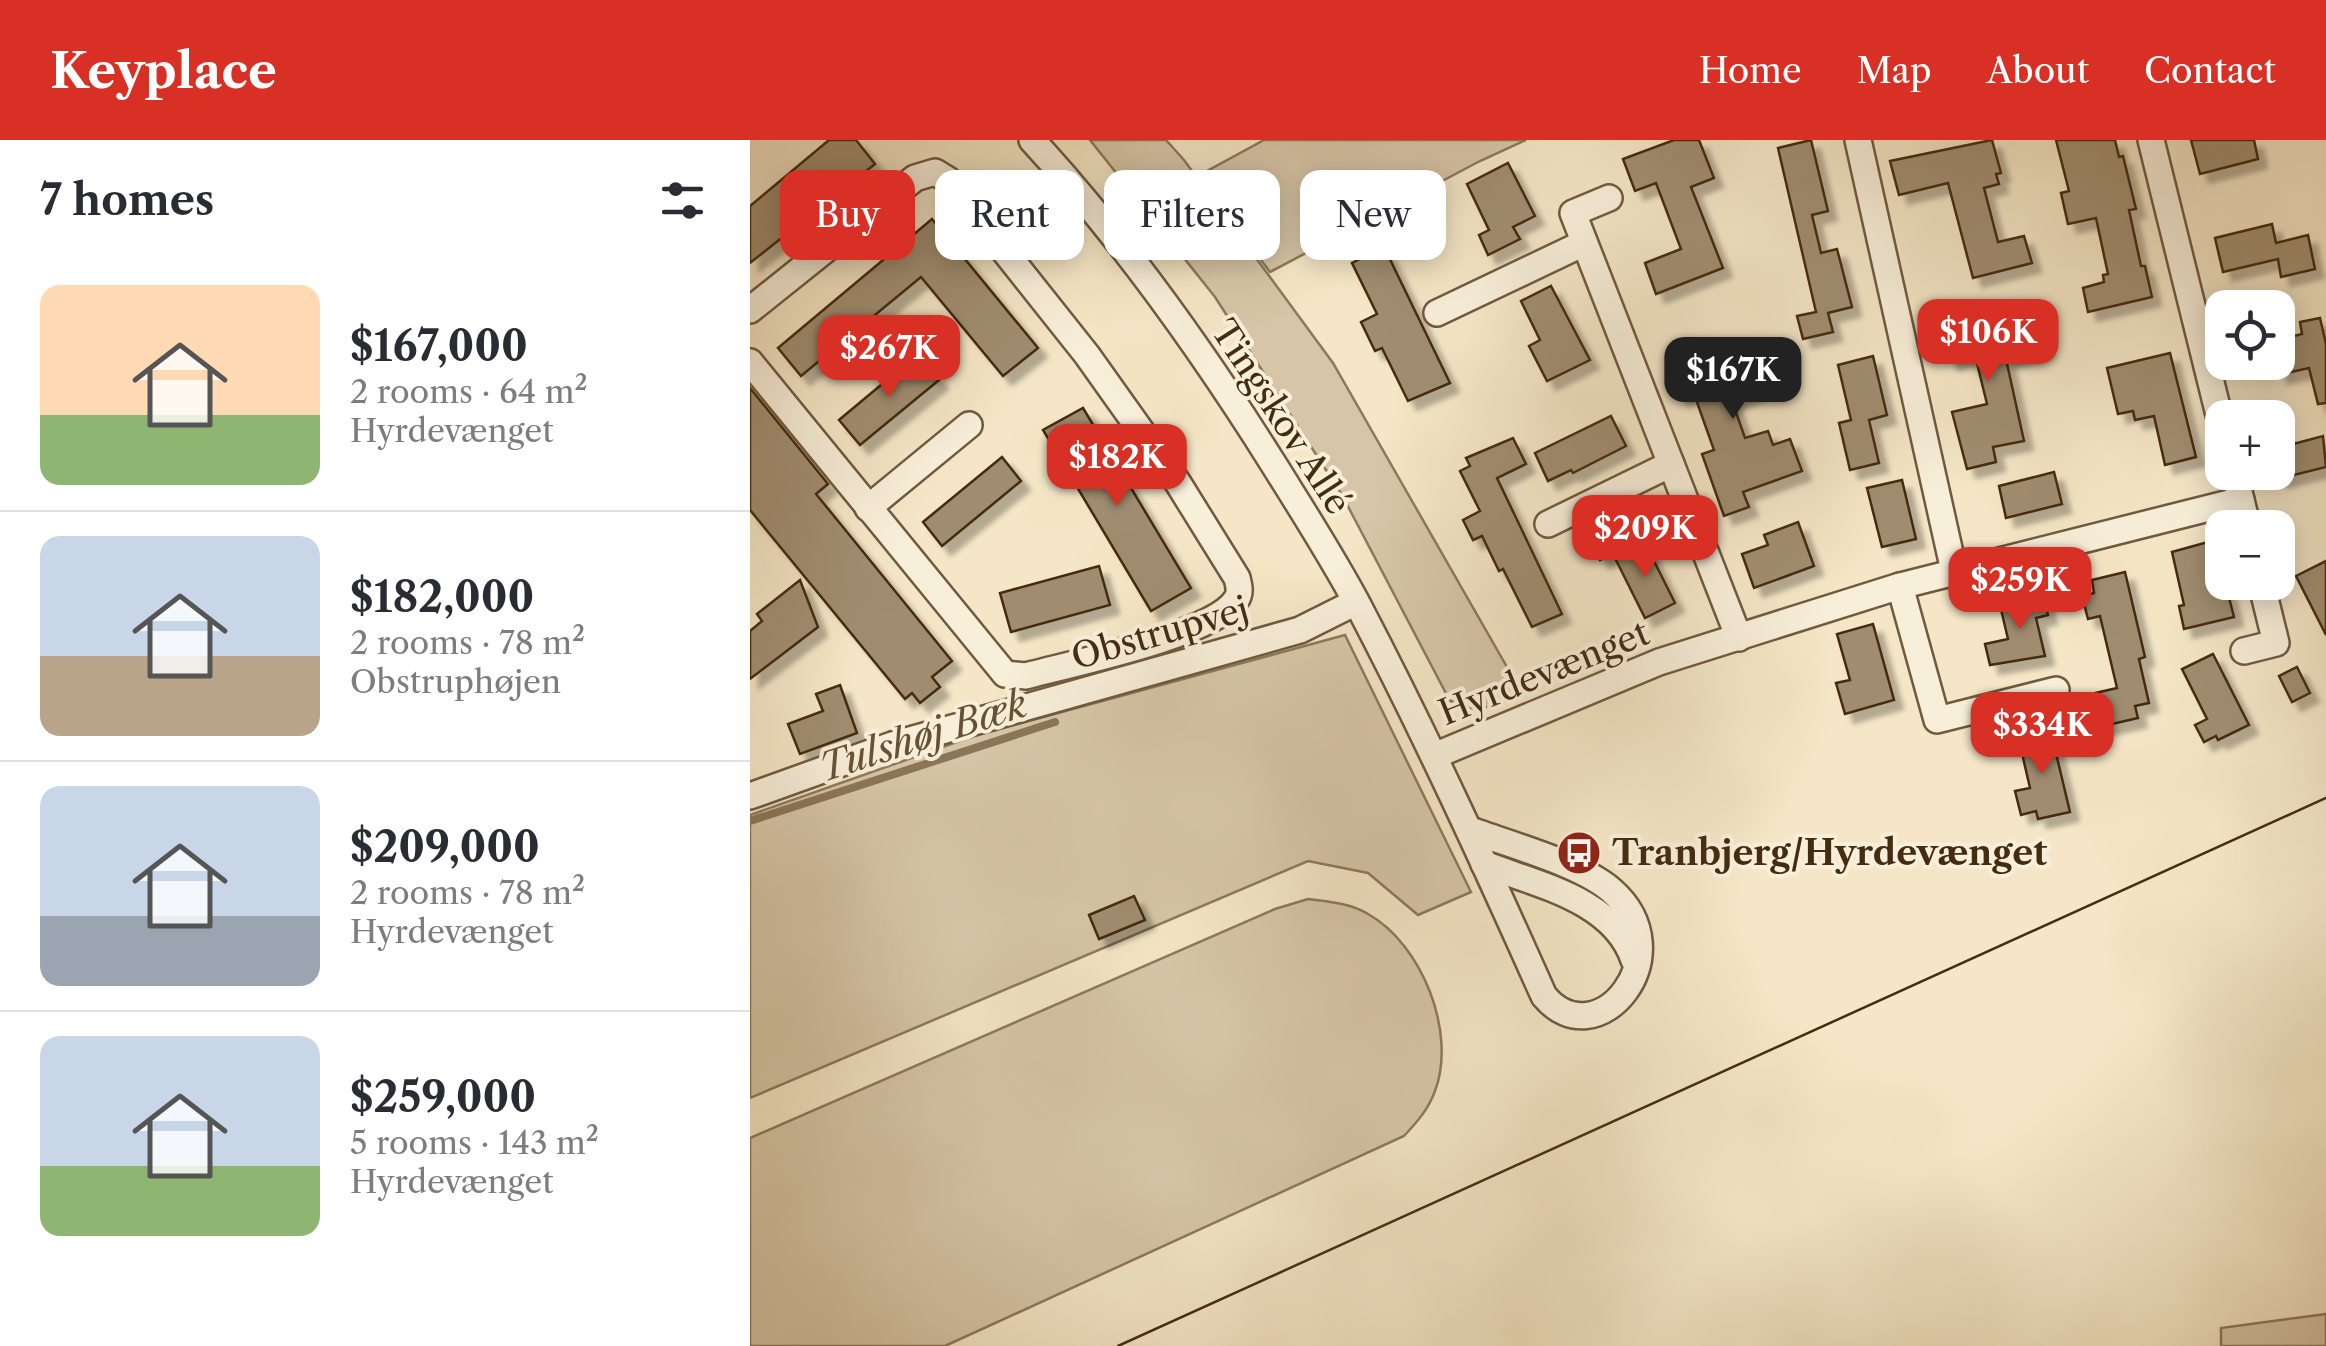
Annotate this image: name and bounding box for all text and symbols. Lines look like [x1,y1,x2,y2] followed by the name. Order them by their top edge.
[50,41,277,100] text: Keyplace
[1699,49,1801,92] text: Home
[1856,49,1932,92] text: Map
[1987,49,2089,92] text: About
[2144,49,2276,92] text: Contact
[780,170,915,260] chip: Buy
[935,170,1084,260] chip: Rent
[1104,170,1280,260] chip: Filters
[1300,170,1446,260] chip: New
[655,173,710,228] icon: filters
[40,174,214,226] text: 7 homes
[2205,290,2295,600] map controls
[2205,290,2295,380] button: locate
[1918,299,2058,384] pin: $106K
[1203,311,1360,522] street label: Tingskov Allé
[1939,312,2037,351] text: $106K
[819,315,959,400] pin: $267K
[350,320,528,372] text: $167,000
[120,325,240,445] icon: home
[840,328,938,367] text: $267K
[1663,337,1803,422] pin: $167K
[1686,350,1780,389] text: $167K
[350,372,588,411] text: 2 rooms · 64 m²
[2205,400,2295,490] button: +
[350,411,553,450] text: Hyrdevænget
[1047,424,1187,509] pin: $182K
[1069,437,1165,476] text: $182K
[1575,495,1715,580] pin: $209K
[1594,508,1696,547] text: $209K
[2205,510,2295,600] button: −
[1950,547,2090,632] pin: $259K
[1970,560,2070,599] text: $259K
[350,571,534,623] text: $182,000
[120,576,240,696] icon: home
[1066,587,1253,678] street label: Obstrupvej
[1433,611,1656,734] street label: Hyrdevænget
[350,623,585,662] text: 2 rooms · 78 m²
[350,662,561,701] text: Obstruphøjen
[813,680,1033,791] water label: Tulshøj Bæk
[1972,692,2112,777] pin: $334K
[1993,705,2091,744] text: $334K
[350,821,540,873] text: $209,000
[120,826,240,946] icon: home
[1556,830,1602,876] bus stop icon: Tranbjerg/Hyrdevænget
[1612,831,2047,874] place label: Tranbjerg/Hyrdevænget
[350,873,585,912] text: 2 rooms · 78 m²
[350,912,553,951] text: Hyrdevænget
[350,1071,536,1123] text: $259,000
[120,1076,240,1196] icon: home
[350,1123,599,1162] text: 5 rooms · 143 m²
[350,1162,553,1201] text: Hyrdevænget

